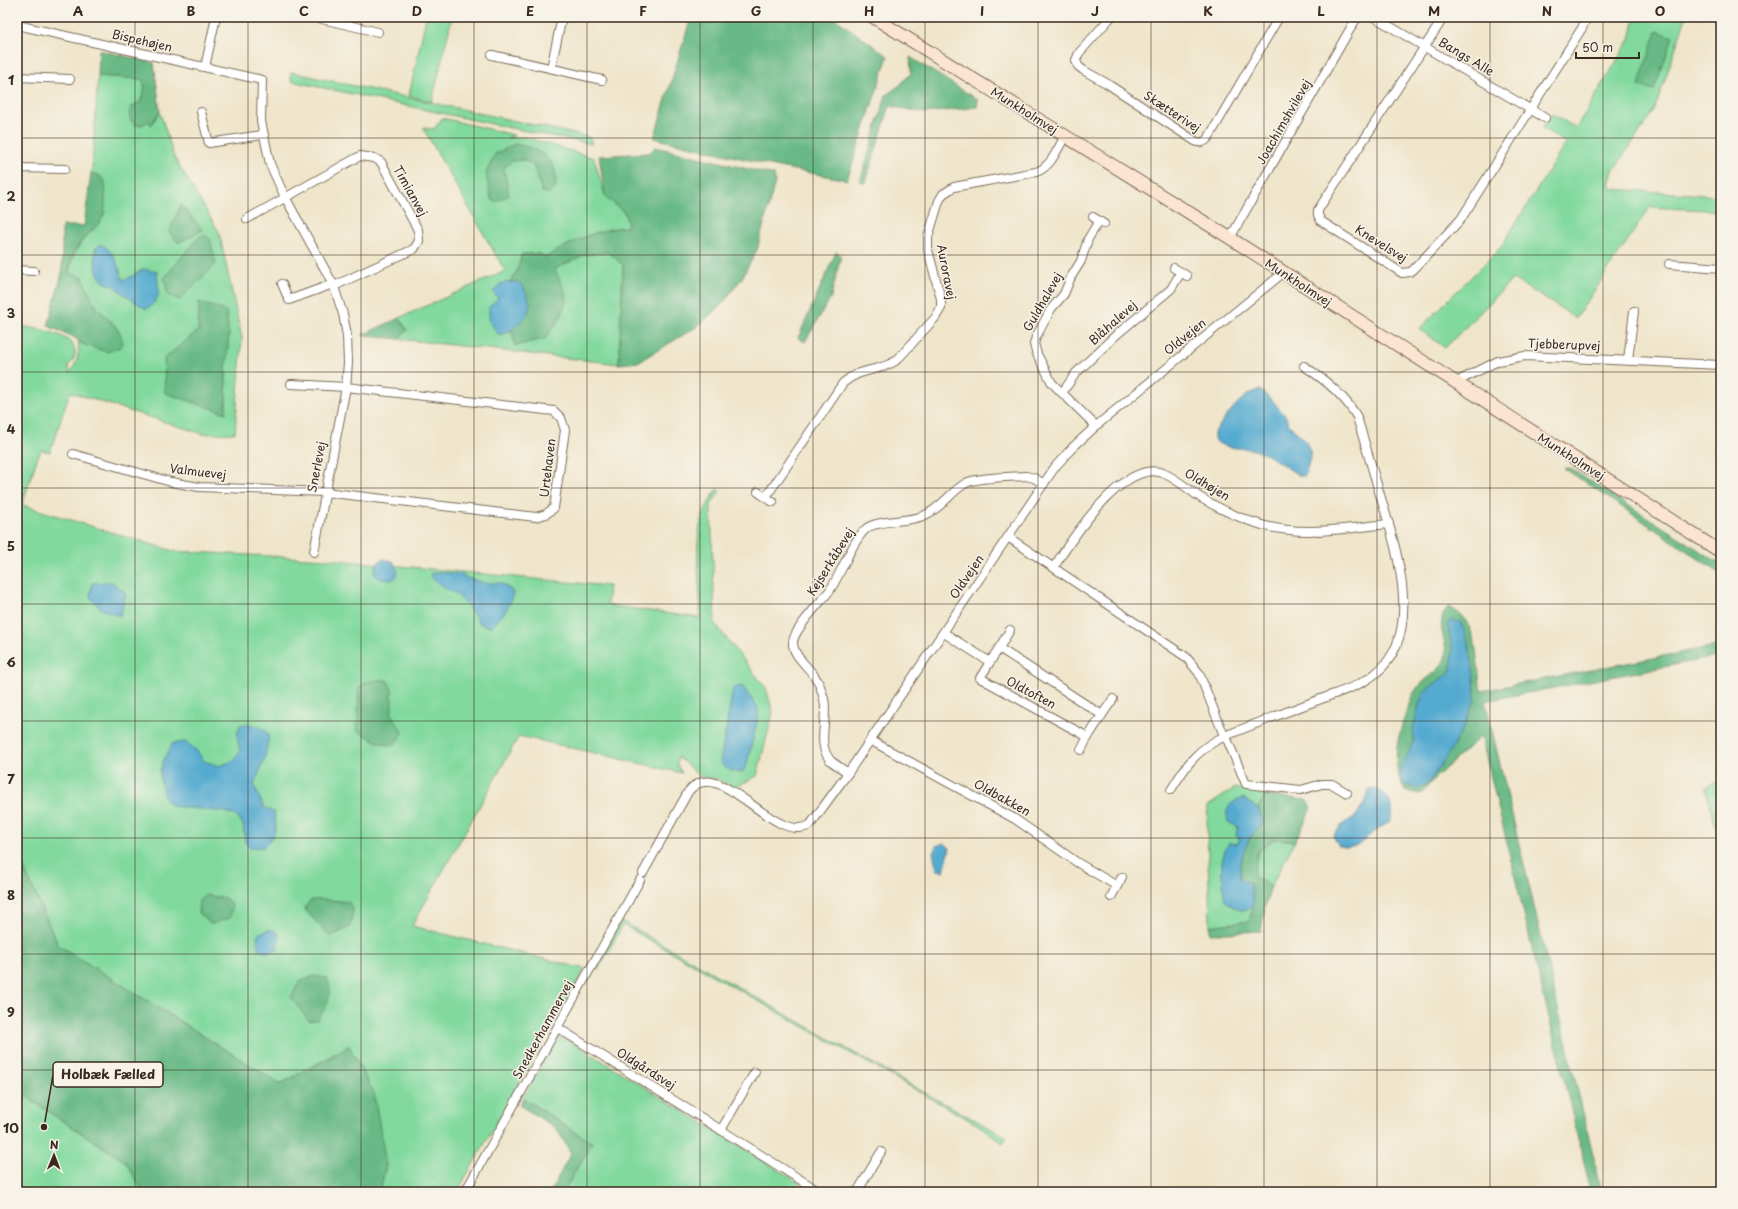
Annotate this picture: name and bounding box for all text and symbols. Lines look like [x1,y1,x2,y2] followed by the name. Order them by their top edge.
[73,1,83,20] text: A
[187,1,196,20] text: B
[299,1,309,20] text: C
[412,1,422,20] text: D
[526,1,534,20] text: E
[639,1,647,20] text: F
[751,1,761,20] text: G
[864,1,874,20] text: H
[980,1,984,20] text: I
[1091,1,1099,20] text: J
[1203,1,1213,20] text: K
[1317,1,1325,20] text: L
[1428,1,1440,20] text: M
[1542,1,1552,20] text: N
[1655,1,1665,20] text: O
[110,24,174,56] street label: Bispehøjen
[1435,32,1498,80] street label: Bangs Alle
[1576,34,1639,60] scale bar
[1582,38,1613,56] text: 50 m
[8,70,14,89] text: 1
[1251,76,1315,167] street label: Joachimshvilevej
[987,82,1062,138] street label: Munkholmvej
[1141,86,1205,136] street label: Skætterivej
[389,162,432,219] street label: Timianvej
[6,186,16,205] text: 2
[1352,220,1411,266] street label: Knevelsvej
[933,243,961,301] street label: Auroravej
[1262,254,1336,311] street label: Munkholmvej
[1018,268,1066,335] street label: Guldhalevej
[1084,296,1140,349] street label: Blåhalevej
[7,303,16,322] text: 3
[1159,314,1209,359] street label: Oldvejen
[1527,334,1601,354] street label: Tjebberupvej
[7,419,16,438] text: 4
[1534,428,1609,484] street label: Munkholmvej
[534,437,560,498] street label: Urtehaven
[302,440,330,494] street label: Snerlevej
[169,459,227,483] street label: Valmuevej
[1181,464,1234,505] street label: Oldhøjen
[802,524,858,599] street label: Kejserkåbevej
[7,536,15,555] text: 5
[945,551,988,602] street label: Oldvejen
[6,652,16,671] text: 6
[1003,671,1060,713] street label: Oldtoften
[7,769,15,788] text: 7
[971,774,1034,820] street label: Oldbakken
[7,885,15,904] text: 8
[507,977,577,1082] street label: Snedkerhammervej
[7,1002,15,1021] text: 9
[613,1043,680,1093] street label: Oldgårdsvej
[53,1062,163,1087] callout: Holbæk Fælled
[61,1064,155,1083] text: Holbæk Fælled
[3,1118,19,1137] text: 10
[34,1135,74,1175] north arrow
[50,1136,59,1153] text: N

